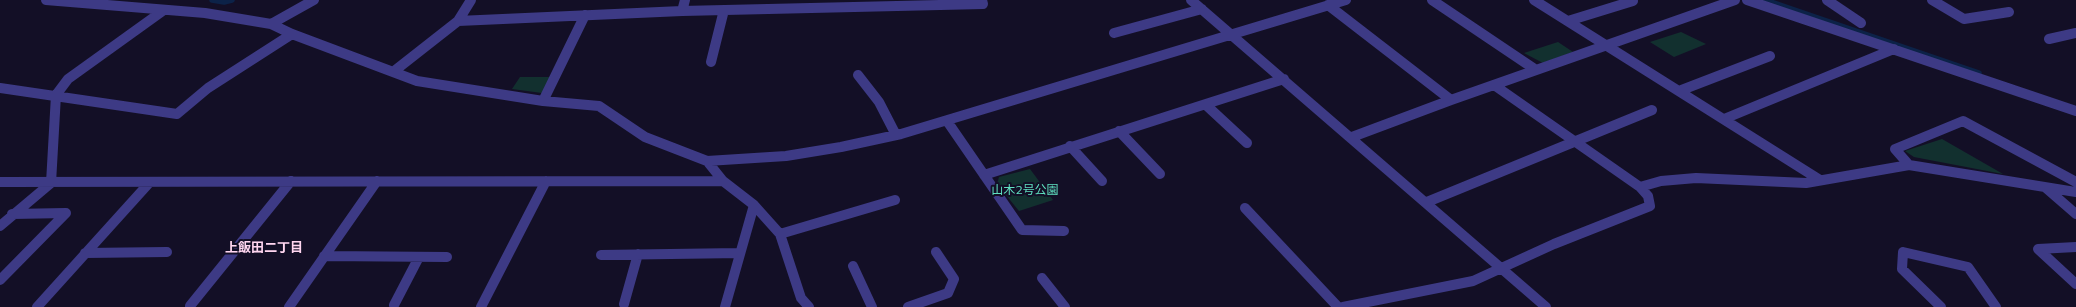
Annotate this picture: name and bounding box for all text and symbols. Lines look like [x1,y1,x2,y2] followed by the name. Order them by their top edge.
[991,183,1059,197] park label: 山木2号公園
[225,240,303,256] district label: 上飯田二丁目

